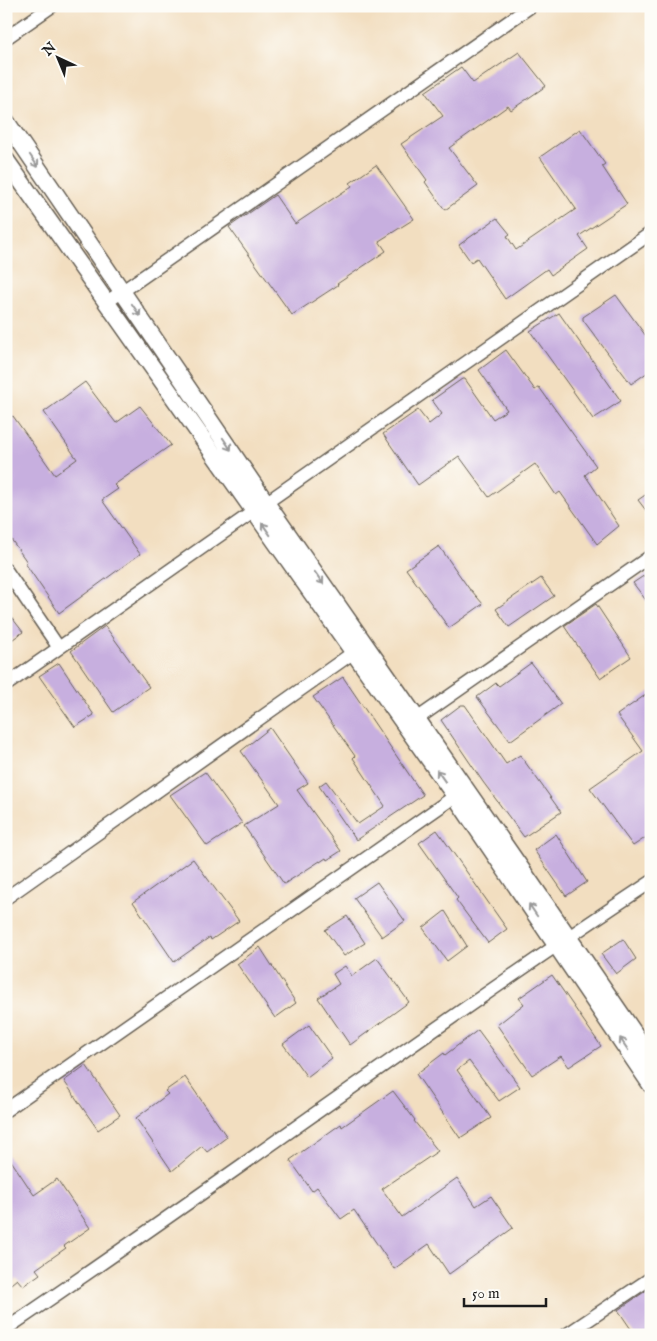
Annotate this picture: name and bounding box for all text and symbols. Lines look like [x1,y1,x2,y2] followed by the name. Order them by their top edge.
[32,32,82,82] north arrow
[38,39,60,61] text: N
[29,154,39,168] one-way arrow
[131,302,141,316] one-way arrow
[222,437,232,451] one-way arrow
[261,522,271,536] one-way arrow
[314,571,324,585] one-way arrow
[436,769,446,783] one-way arrow
[528,903,538,917] one-way arrow
[618,1038,628,1052] one-way arrow
[464,1276,547,1308] scale bar
[472,1284,500,1303] text: 50 m

